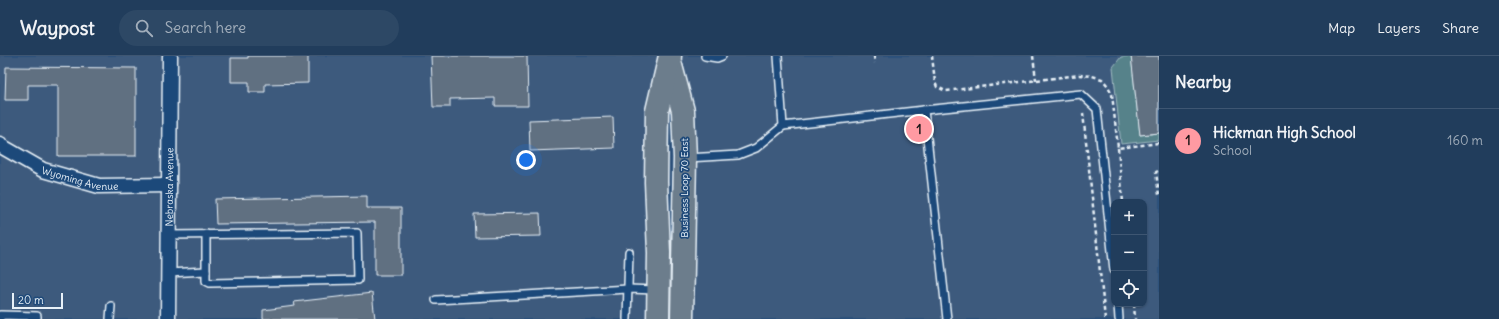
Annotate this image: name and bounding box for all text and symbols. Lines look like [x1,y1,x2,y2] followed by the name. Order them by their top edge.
[119,10,399,46] search box
[20,16,95,40] text: Waypost
[133,17,155,39] icon: search
[165,18,246,37] text: Search here
[1328,19,1355,37] text: Map
[1377,19,1420,37] text: Layers
[1442,19,1479,37] text: Share
[1175,71,1231,93] text: Nearby
[906,114,932,144] pin: 1
[1213,123,1356,142] text: Hickman High School
[1185,132,1191,149] text: 1
[1447,132,1483,149] text: 160 m
[678,138,691,238] street label: Business Loop 70 East
[1213,142,1252,159] text: School
[163,148,176,226] street label: Nebraska Avenue
[516,150,536,170] your location
[40,164,119,193] street label: Wyoming Avenue
[1111,199,1147,307] map controls
[1111,199,1147,235] button: +
[1111,235,1147,271] button: −
[1111,271,1147,307] button: locate
[12,291,63,310] scale bar
[18,293,44,307] text: 20 m

